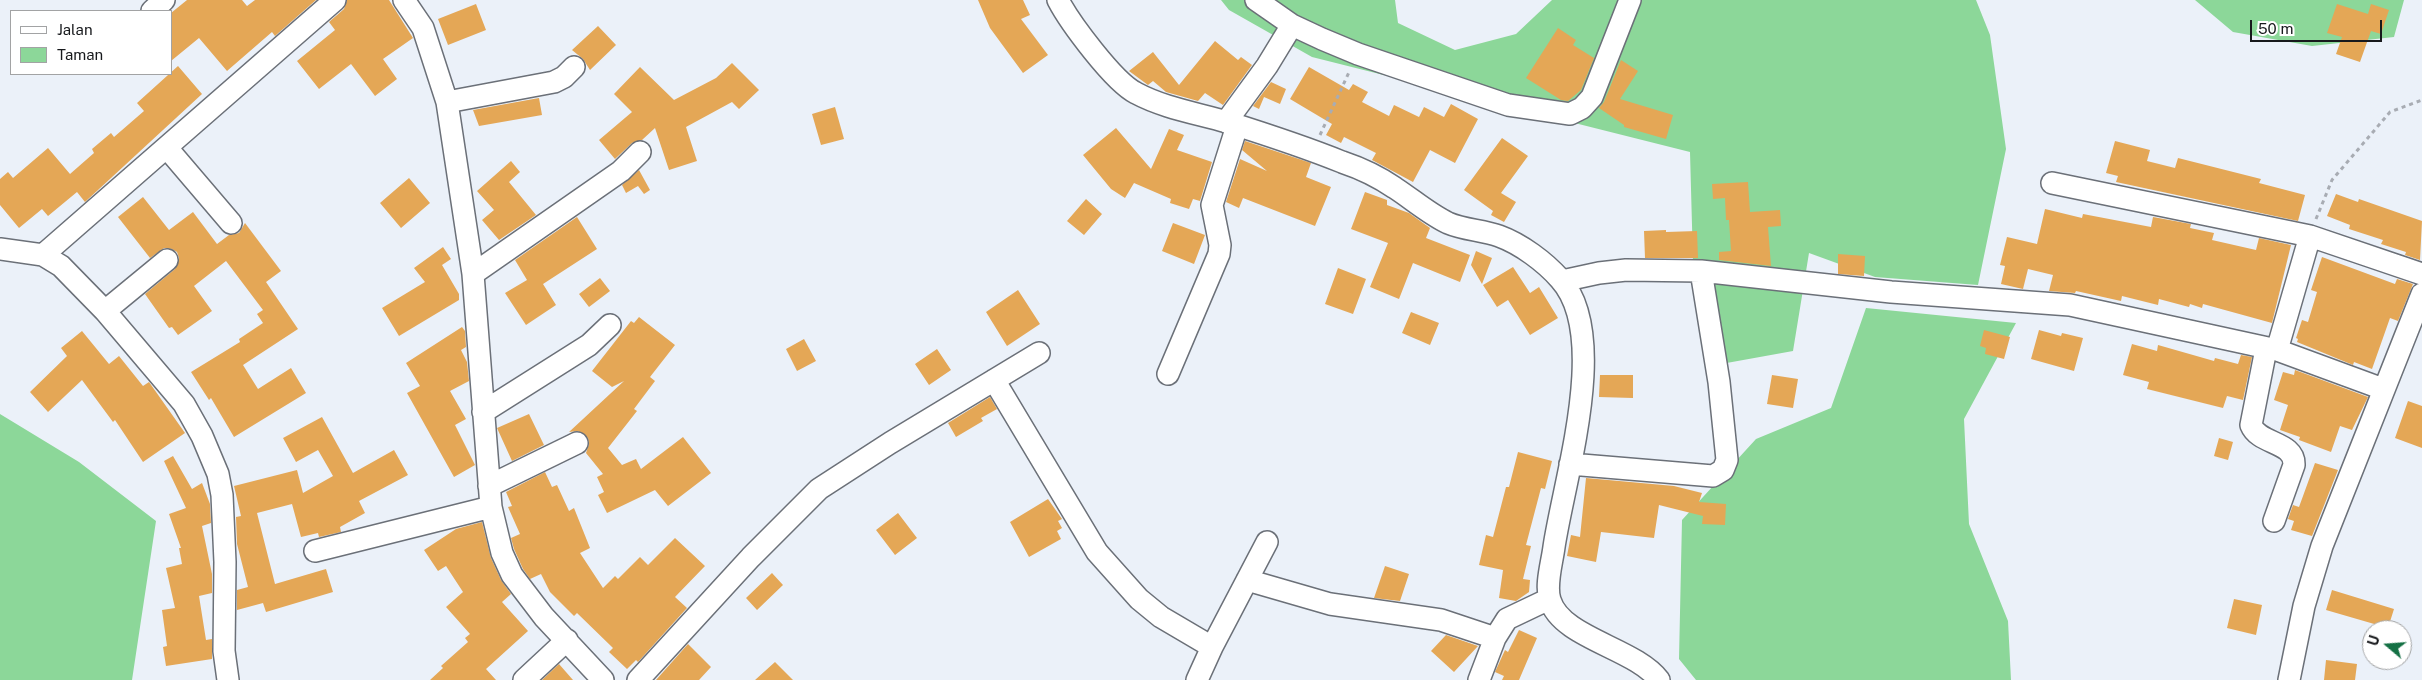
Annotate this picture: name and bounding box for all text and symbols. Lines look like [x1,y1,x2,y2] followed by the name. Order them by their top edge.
[10,10,172,75] legend
[2252,10,2384,42] scale bar
[2258,20,2293,37] text: 50 m
[57,21,93,38] text: Jalan
[57,46,103,63] text: Taman
[2362,620,2412,670] north arrow
[2365,633,2383,648] text: U

